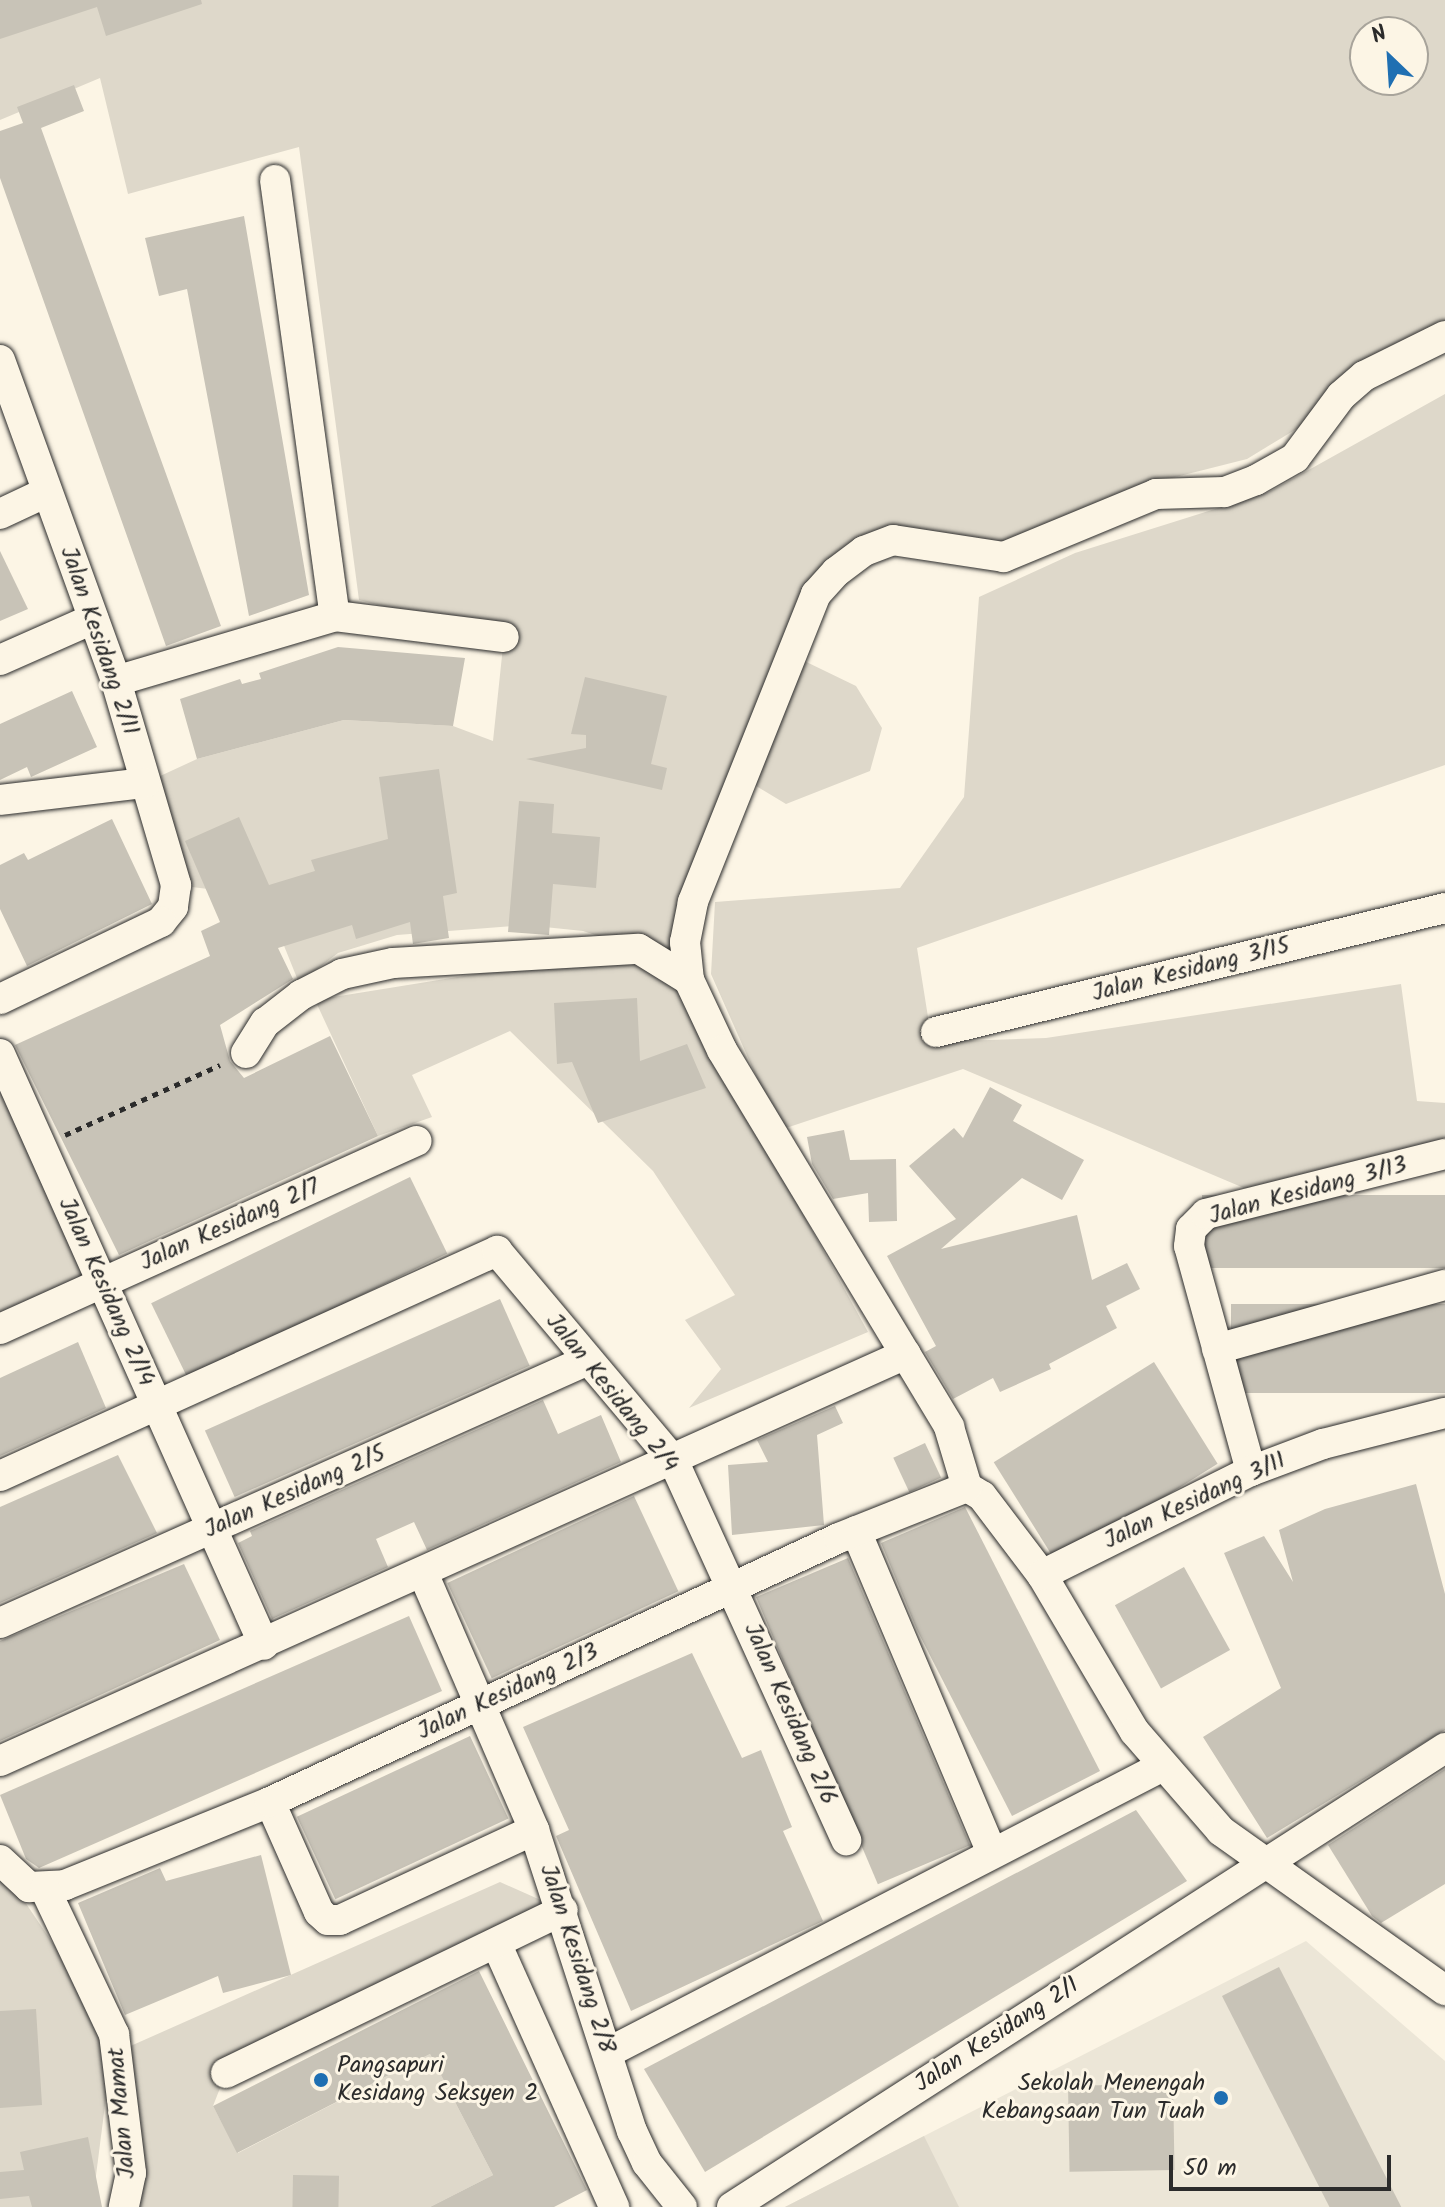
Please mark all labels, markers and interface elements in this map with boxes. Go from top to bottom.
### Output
north arrow [1349,16,1429,96]
text: N [1366,17,1393,54]
street label: Jalan Kesidang 2/11 [53,543,145,739]
street label: Jalan Kesidang 3/15 [1089,932,1293,1008]
street label: Jalan Kesidang 3/13 [1206,1151,1410,1231]
street label: Jalan Kesidang 2/7 [136,1172,324,1278]
street label: Jalan Kesidang 2/14 [52,1193,160,1391]
street label: Jalan Kesidang 2/4 [539,1308,685,1478]
street label: Jalan Kesidang 2/5 [200,1439,390,1545]
street label: Jalan Kesidang 3/11 [1100,1446,1290,1556]
street label: Jalan Kesidang 2/6 [737,1619,843,1809]
street label: Jalan Kesidang 2/3 [413,1638,603,1746]
street label: Jalan Kesidang 2/8 [533,1861,621,2057]
street label: Jalan Kesidang 2/1 [909,1971,1085,2099]
street label: Jalan Mamat [102,2046,142,2180]
place label: Pangsapuri Kesidang Seksyen 2 [337,2052,538,2108]
place label: Sekolah Menengah Kebangsaan Tun Tuah [982,2070,1205,2126]
marker: Pangsapuri Kesidang Seksyen 2 [312,2071,330,2089]
marker: Sekolah Menengah Kebangsaan Tun Tuah [1212,2089,1230,2107]
scale bar [1173,2139,1395,2189]
text: 50 m [1183,2149,1237,2188]

